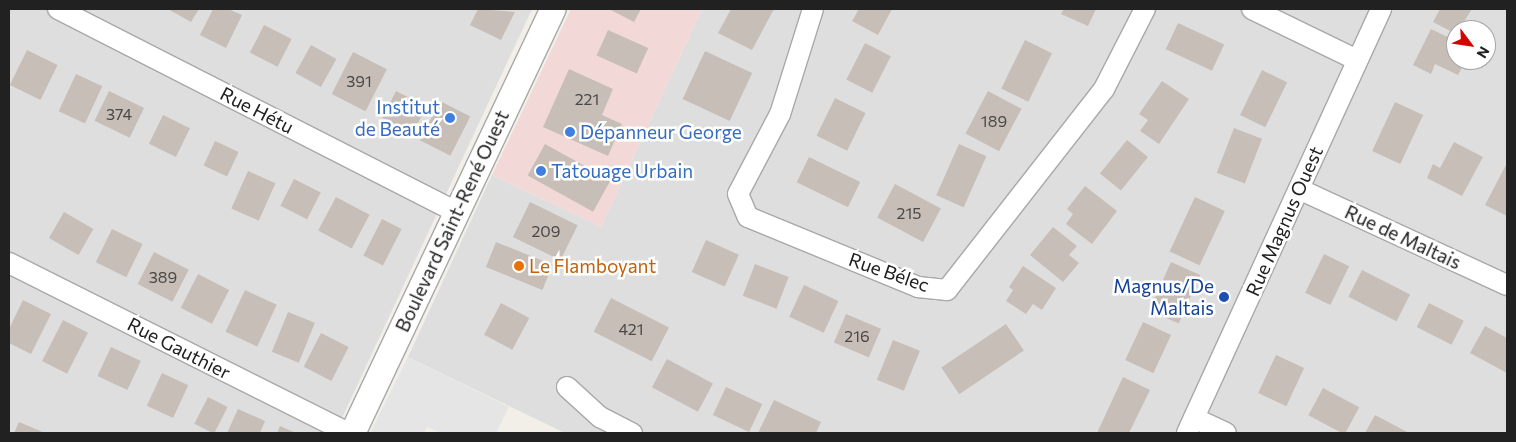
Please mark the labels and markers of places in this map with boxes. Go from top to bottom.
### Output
place label: Institut de Beauté [355,96,440,140]
marker: Institut de Beauté [444,112,456,124]
place label: Dépanneur George [580,121,742,143]
marker: Dépanneur George [564,126,576,138]
place label: Tatouage Urbain [551,160,693,182]
marker: Tatouage Urbain [535,165,547,177]
place label: Le Flamboyant [529,255,656,277]
marker: Le Flamboyant [513,260,525,272]
place label: Magnus/De Maltais [1113,275,1214,319]
marker: Magnus/De Maltais [1218,291,1230,303]

